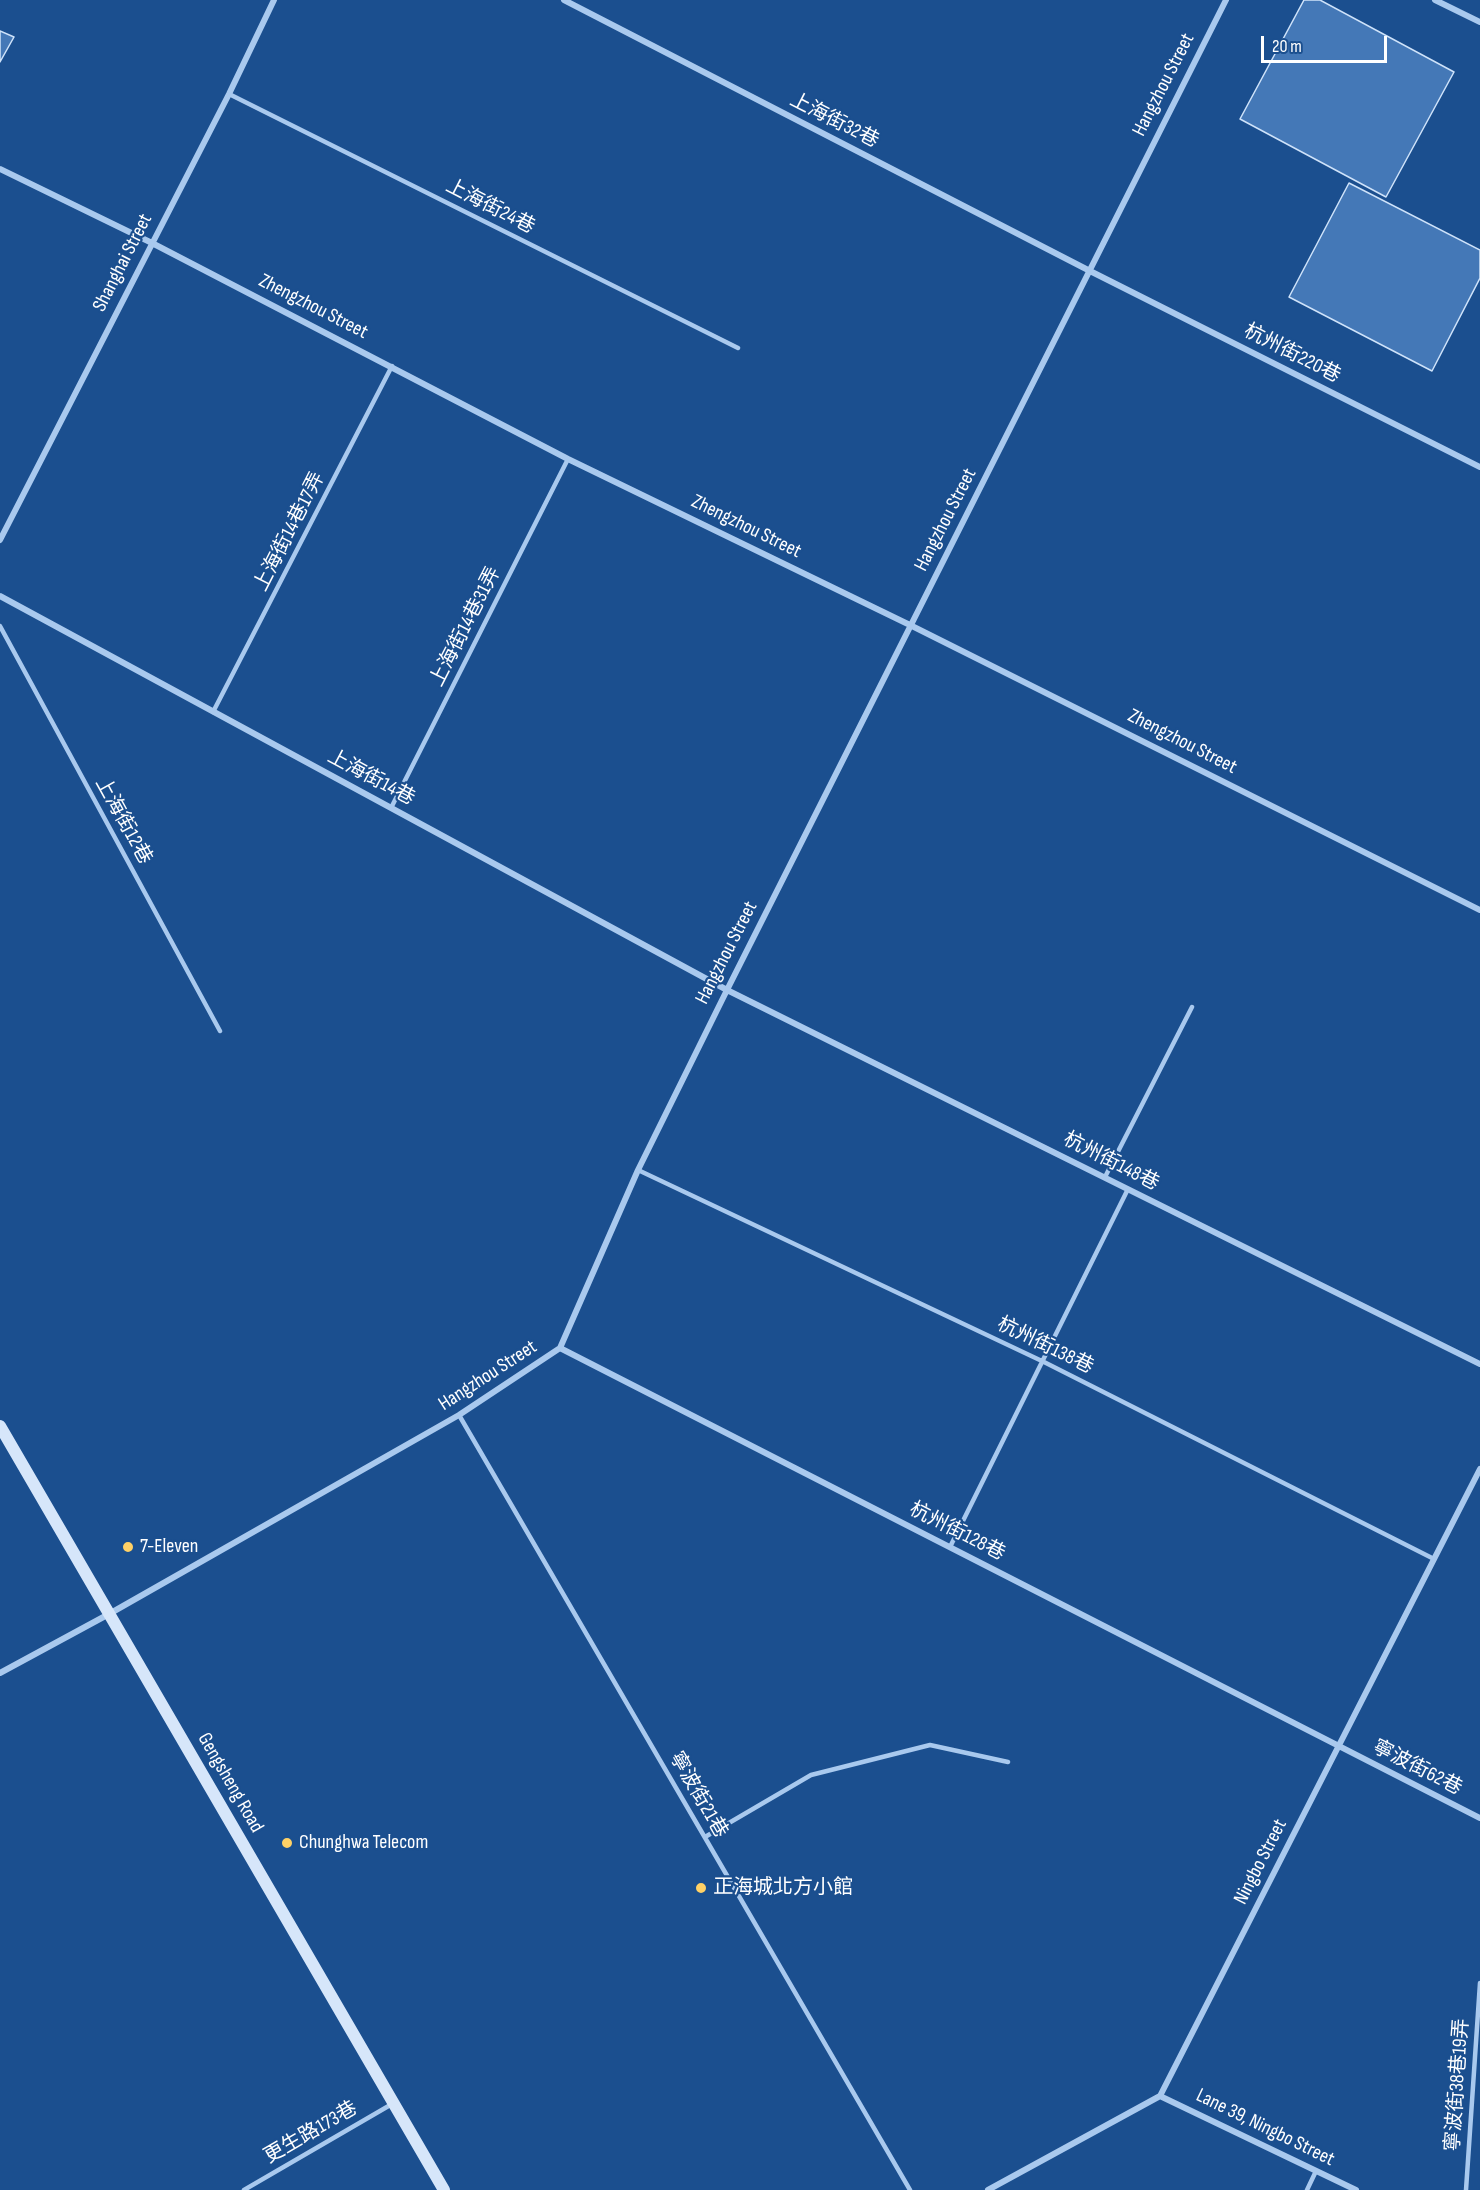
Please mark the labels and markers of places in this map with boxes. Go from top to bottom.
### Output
place label: 7-Eleven [140,1535,198,1559]
marker: 7-Eleven [121,1540,135,1554]
place label: Chunghwa Telecom [299,1831,428,1855]
marker: Chunghwa Telecom [280,1836,294,1850]
place label: 正海城北方小館 [713,1876,853,1900]
marker: 正海城北方小館 [694,1881,708,1895]

